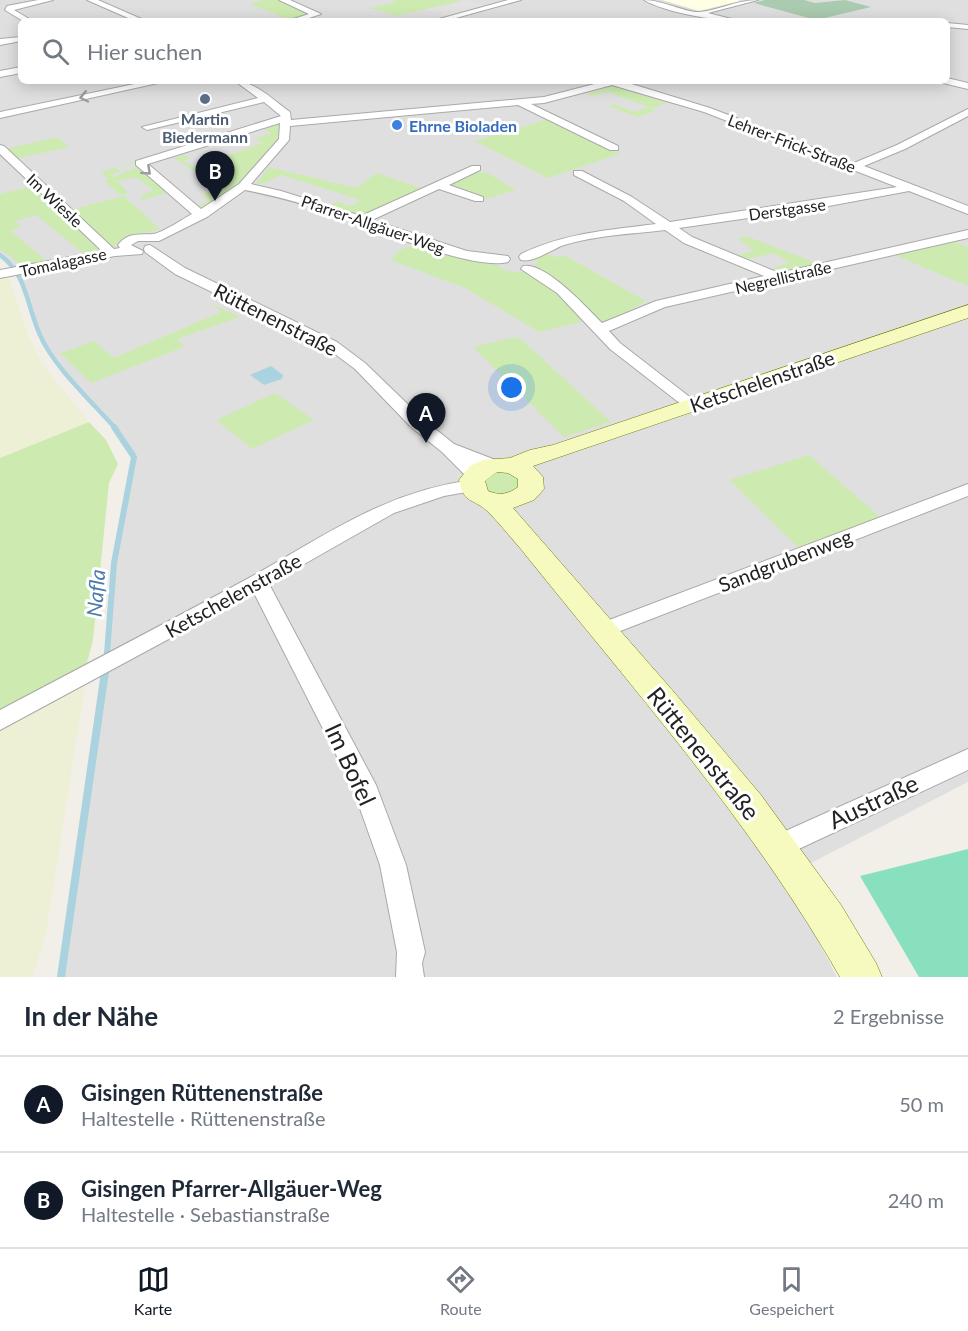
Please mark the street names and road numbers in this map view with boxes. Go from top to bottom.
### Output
street label: Lehrer-Frick-Straße [725,110,859,176]
street label: Im Wiesle [23,169,87,231]
street label: Pfarrer-Allgäuer-Weg [299,191,447,257]
street label: Derstgasse [747,194,827,224]
street label: Tomalagasse [18,244,108,280]
street label: Negrellistraße [733,257,833,297]
street label: Rüttenenstraße [210,278,342,360]
street label: Ketschelenstraße [686,345,838,417]
street label: Sandgrubenweg [715,523,855,597]
street label: Ketschelenstraße [161,548,305,642]
street label: Rüttenenstraße [642,681,766,825]
street label: Im Bofel [319,718,383,810]
street label: Austraße [824,768,922,834]

